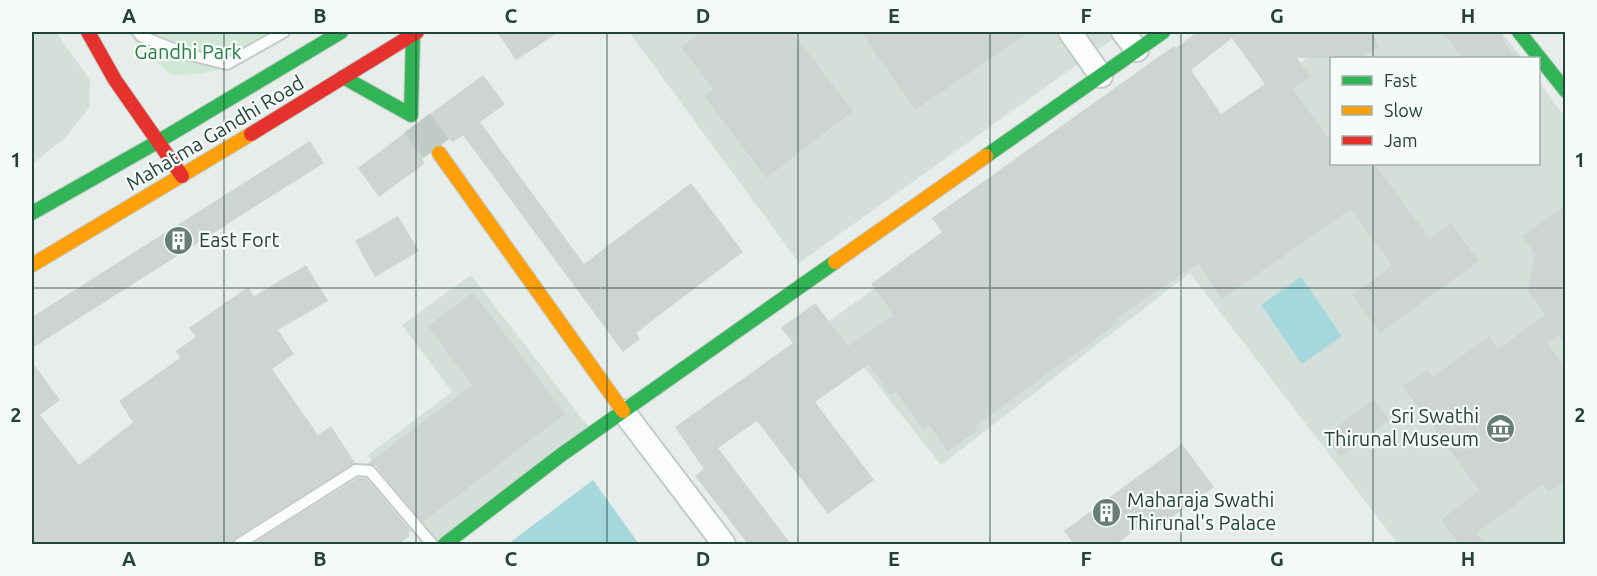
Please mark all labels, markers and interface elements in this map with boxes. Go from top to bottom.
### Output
text: A [122,4,136,27]
text: B [313,4,327,27]
text: C [505,4,518,27]
text: D [696,4,710,27]
text: E [888,4,900,27]
text: F [1080,4,1092,27]
text: G [1270,4,1284,27]
text: H [1461,4,1475,27]
park label: Gandhi Park [134,40,242,63]
legend [1330,57,1540,165]
street label: Mahatma Gandhi Road [122,70,308,195]
text: Fast [1384,70,1417,90]
text: Slow [1384,100,1423,120]
text: Jam [1384,130,1418,150]
text: 1 [10,148,22,171]
text: 1 [1574,148,1586,171]
building icon: East Fort [162,224,194,256]
place label: East Fort [199,228,279,251]
text: 2 [10,403,22,426]
text: 2 [1574,403,1586,426]
place label: Sri Swathi Thirunal Museum [1324,404,1479,450]
museum icon: Sri Swathi Thirunal Museum [1484,412,1516,444]
place label: Maharaja Swathi Thirunal's Palace [1127,488,1276,534]
building icon: Maharaja Swathi Thirunal's Palace [1090,496,1122,528]
text: A [122,547,136,570]
text: B [313,547,327,570]
text: C [505,547,518,570]
text: D [696,547,710,570]
text: E [888,547,900,570]
text: F [1080,547,1092,570]
text: G [1270,547,1284,570]
text: H [1461,547,1475,570]

